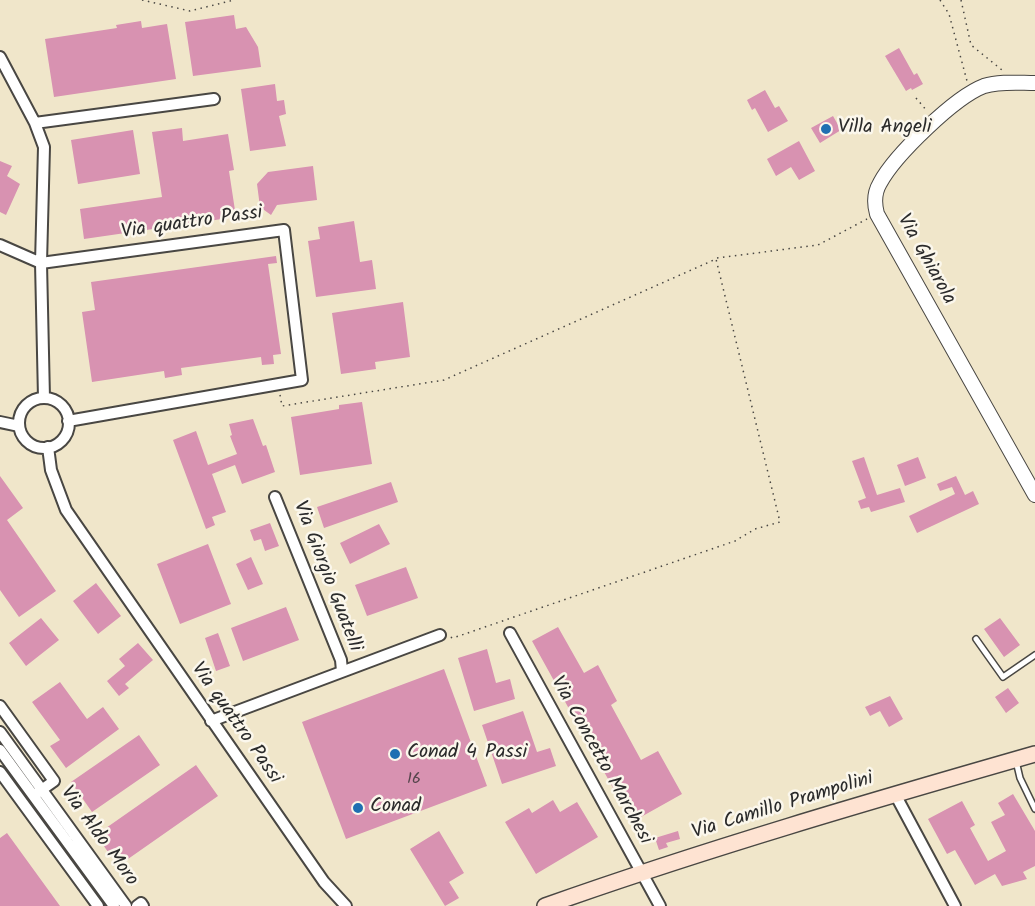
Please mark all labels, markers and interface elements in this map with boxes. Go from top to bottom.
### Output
place label: Villa Angeli [838,117,932,141]
marker: Villa Angeli [819,122,833,136]
street label: Via quattro Passi [120,202,264,246]
street label: Via Ghiarola [890,211,960,309]
street label: Via Giorgio Guatelli [286,498,366,656]
street label: Via quattro Passi [184,659,286,789]
street label: Via Concetto Marchesi [544,673,656,849]
place label: Conad 4 Passi [407,742,527,766]
marker: Conad 4 Passi [388,747,402,761]
street label: Via Camillo Prampolini [690,768,876,846]
house number: 16 [407,770,421,790]
street label: Via Aldo Moro [54,782,142,892]
place label: Conad [370,796,421,820]
marker: Conad [351,801,365,815]

